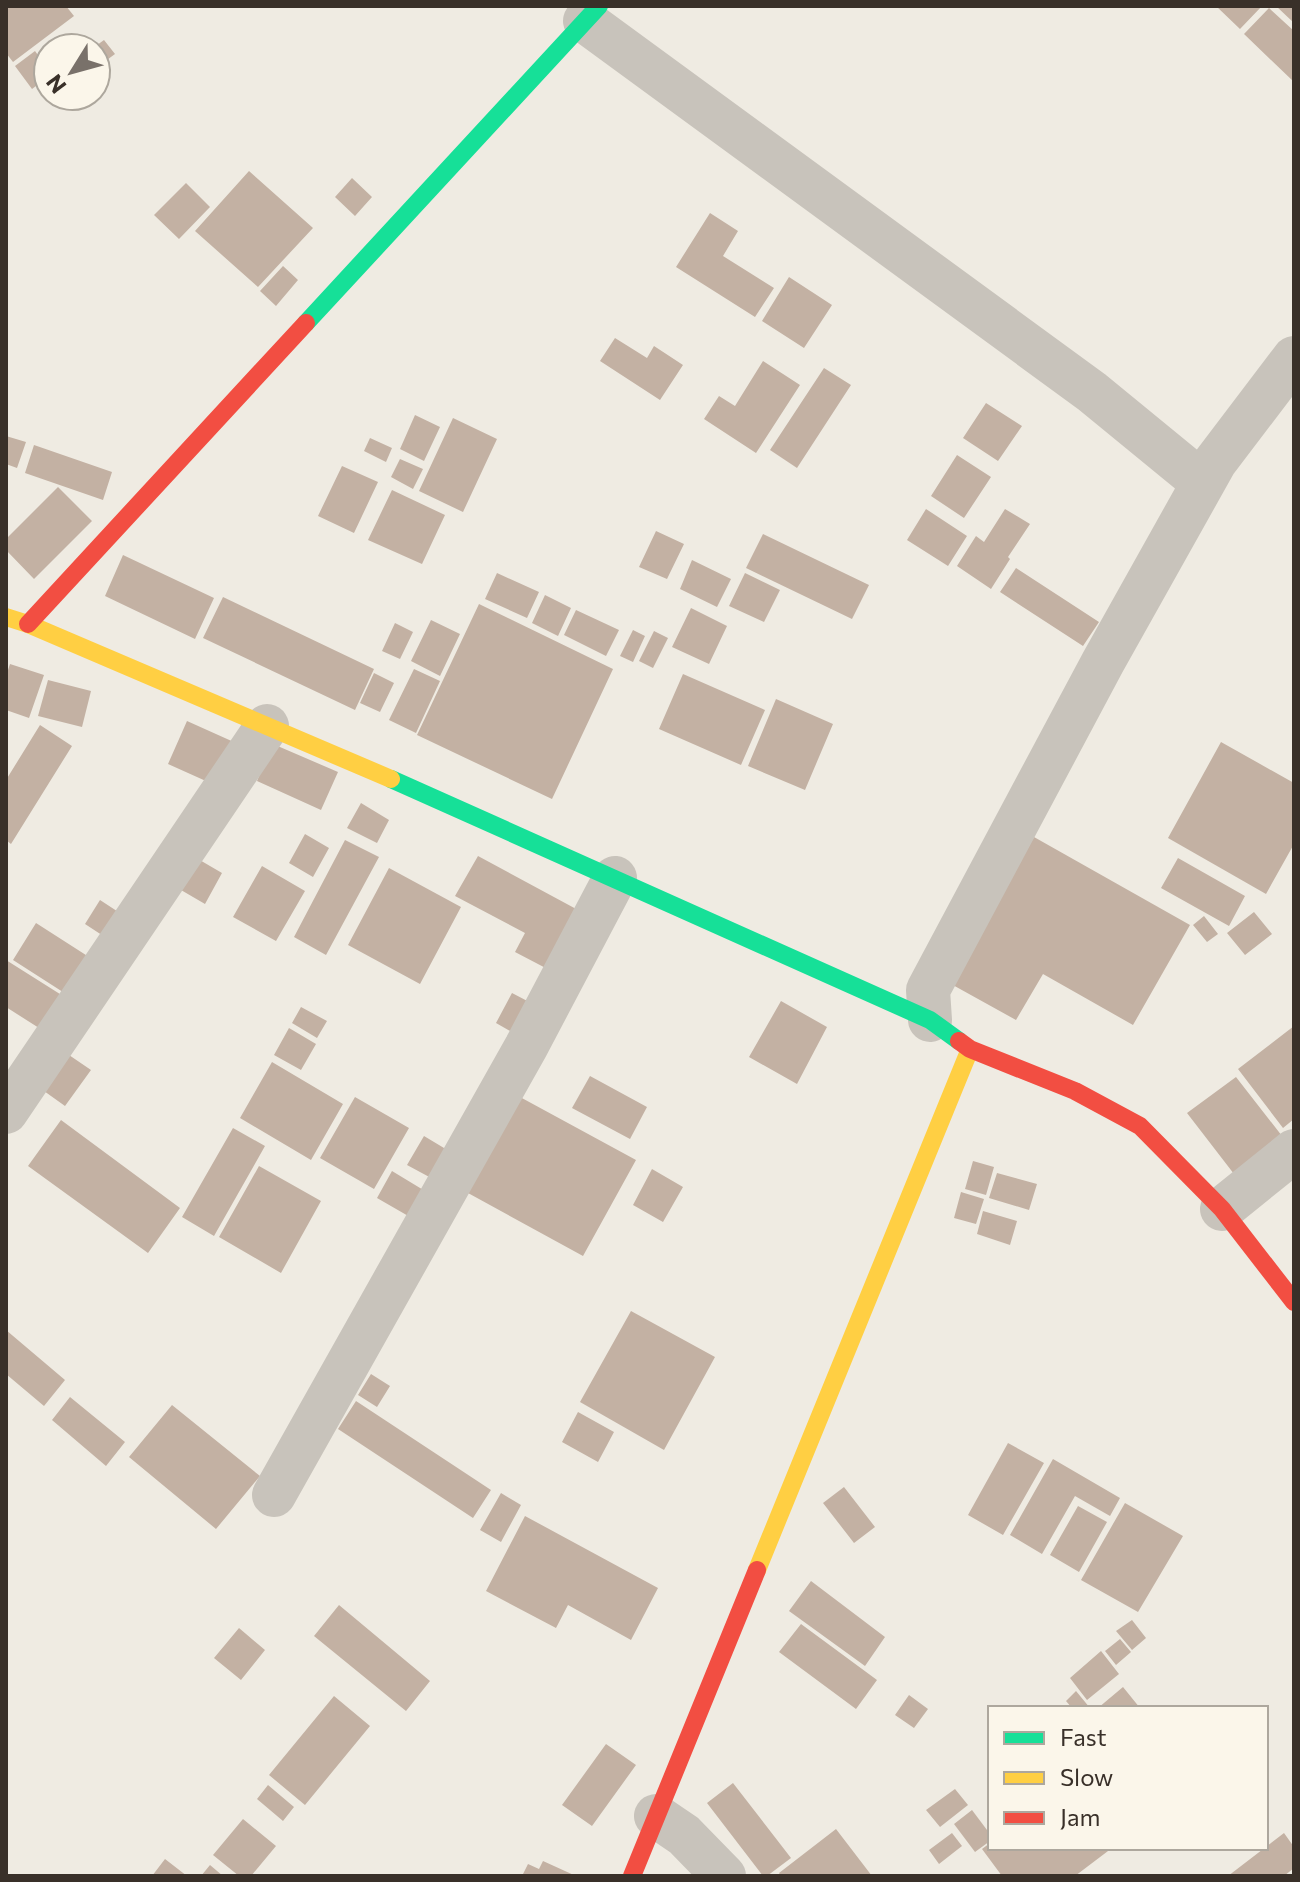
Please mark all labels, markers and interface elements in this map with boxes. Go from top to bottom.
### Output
north arrow [32,32,112,112]
text: N [40,70,71,99]
legend [988,1706,1268,1850]
text: Fast [1060,1722,1107,1751]
text: Slow [1060,1762,1113,1791]
text: Jam [1060,1802,1100,1831]

